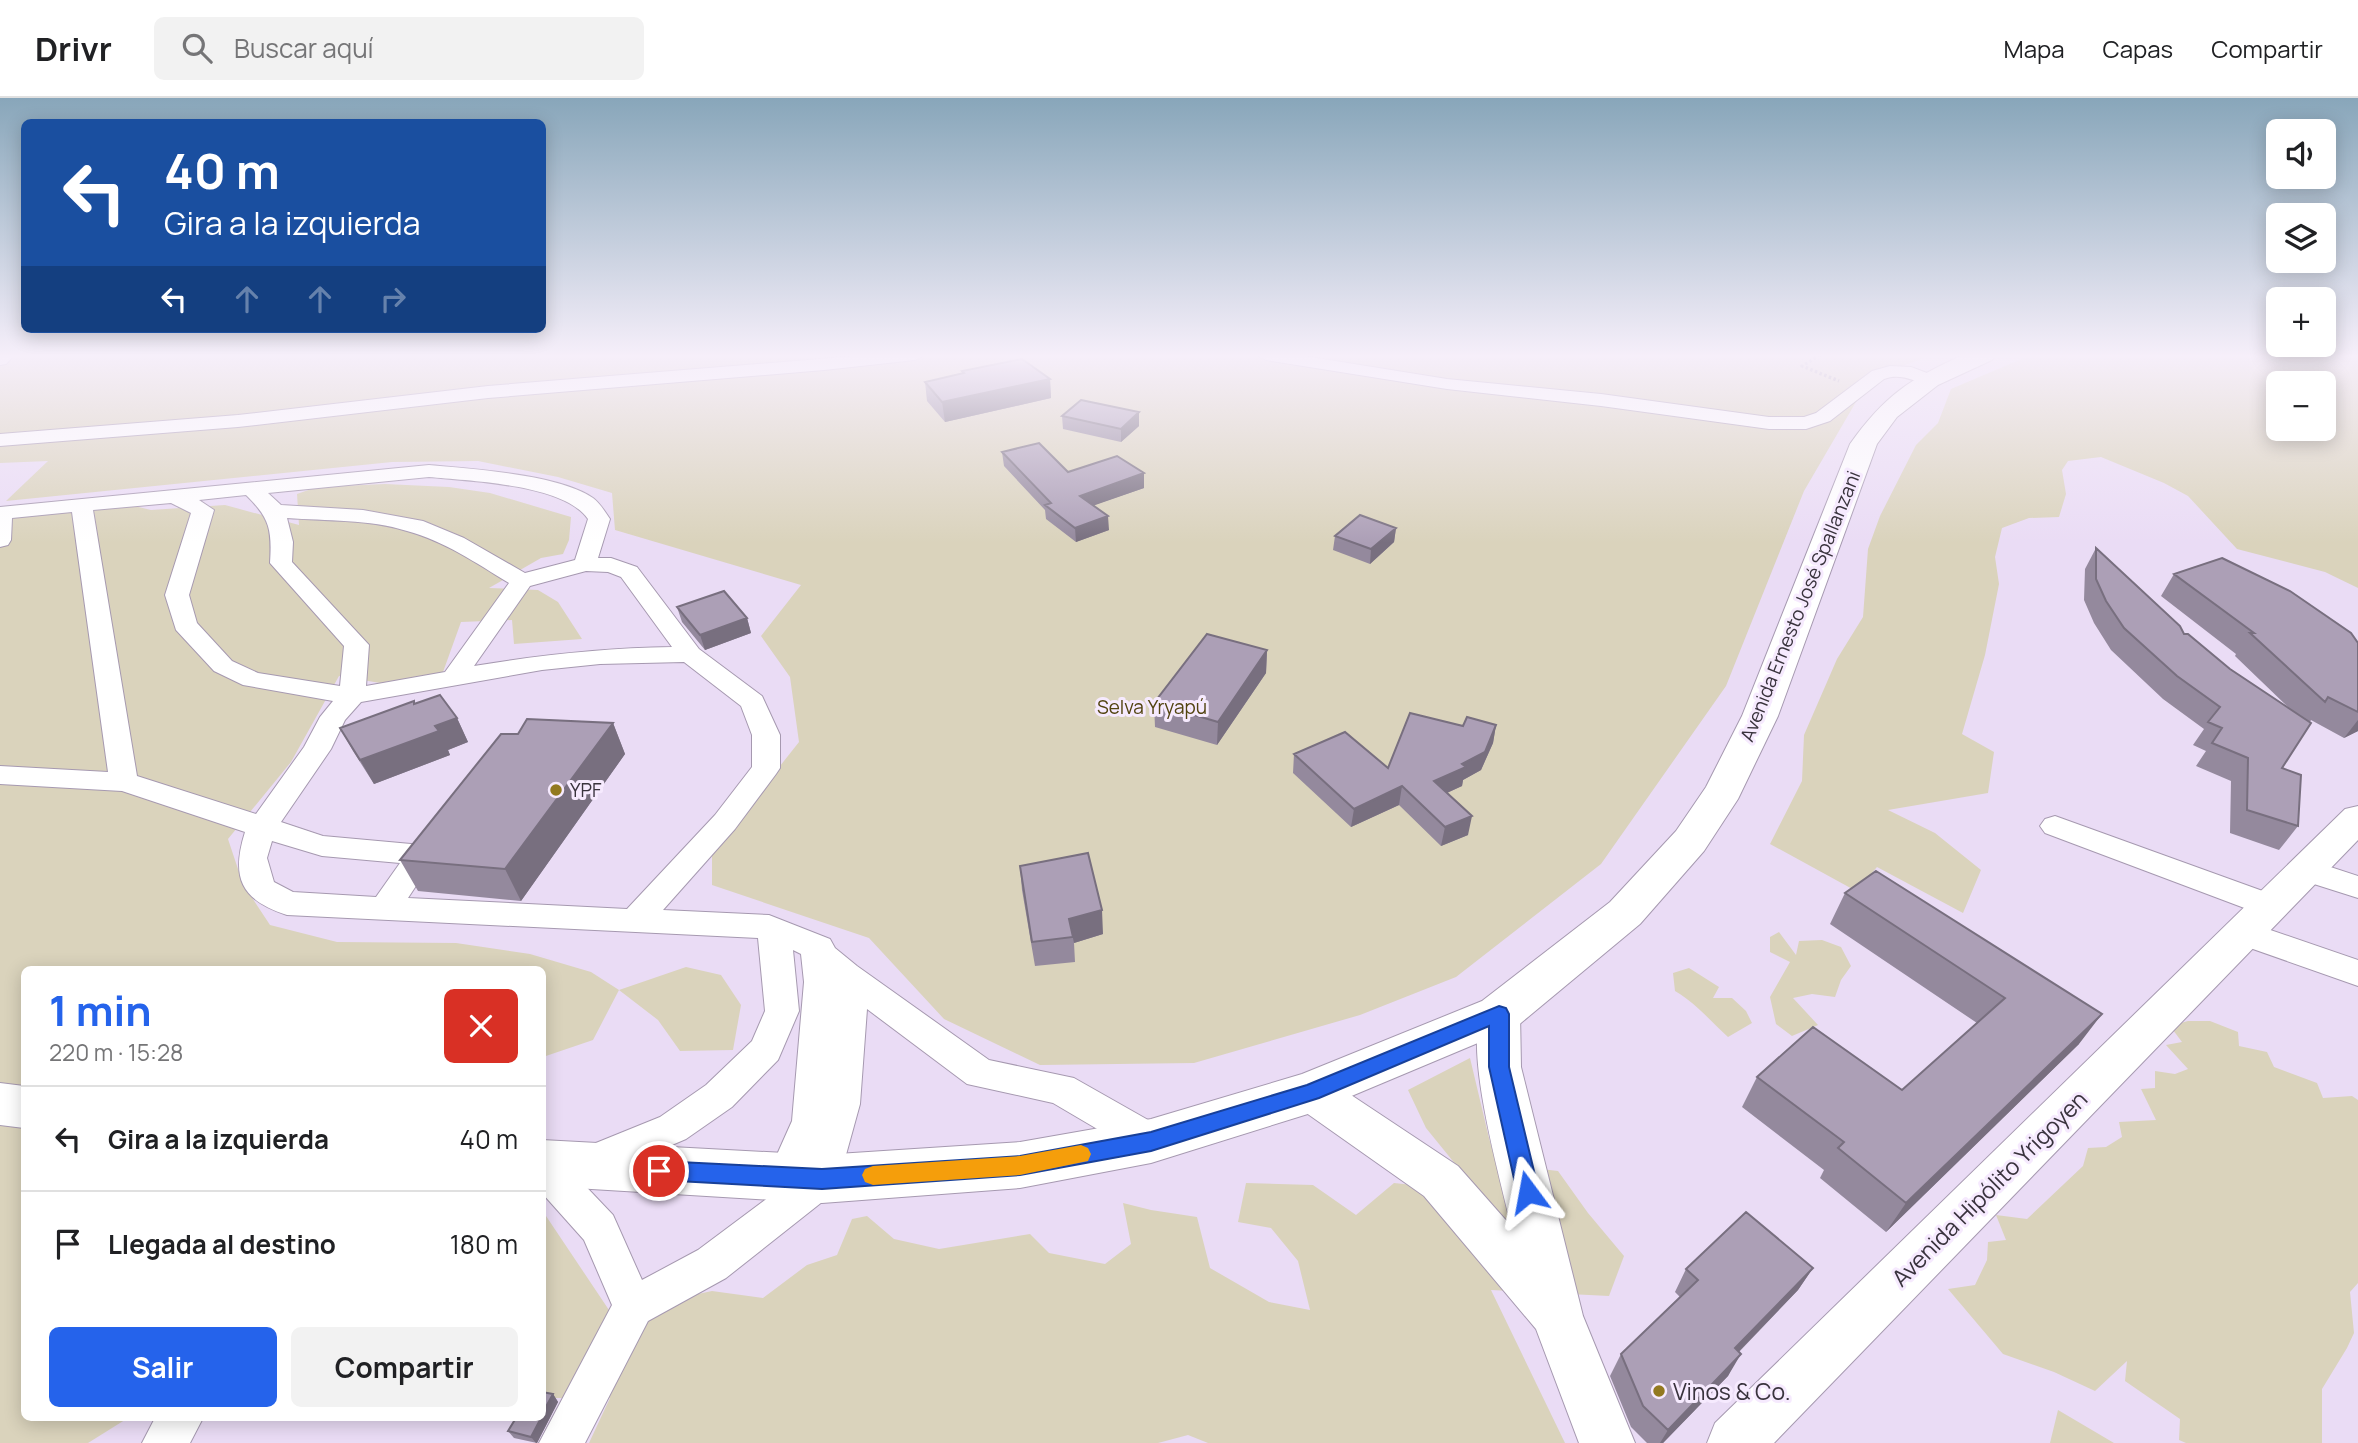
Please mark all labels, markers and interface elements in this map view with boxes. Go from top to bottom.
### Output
search box [154,17,644,80]
text: Drivr [35,26,112,71]
icon: search [178,29,216,67]
text: Buscar aquí [234,30,374,66]
text: Mapa [2004,32,2065,65]
text: Capas [2103,32,2173,65]
text: Compartir [2211,32,2323,65]
map controls [2266,119,2336,441]
button: sound [2266,119,2336,189]
text: 40 m [164,137,280,204]
icon: left [49,147,140,238]
text: Gira a la izquierda [164,201,420,245]
button: layers [2266,203,2336,273]
icon: left [155,280,193,318]
icon: ahead [228,280,266,318]
icon: ahead [301,280,339,318]
icon: right [374,280,412,318]
button: + [2266,287,2336,357]
button: − [2266,371,2336,441]
street label: Avenida Ernesto José Spallanzani [1734,467,1866,745]
park label: Selva Yryapú [1097,694,1207,720]
place label: YPF [570,777,602,803]
marker: YPF [548,782,564,798]
text: 1 min [49,981,152,1039]
button: close [444,989,518,1063]
text: 220 m · 15:28 [49,1036,183,1068]
street label: Avenida Hipólito Yrigoyen [1884,1083,2094,1293]
icon: left [49,1120,87,1158]
text: Gira a la izquierda [108,1121,329,1157]
text: 40 m [460,1121,518,1157]
pin [629,1141,689,1201]
icon: arrive [640,1152,678,1190]
position arrow [1491,1155,1565,1229]
icon: arrive [49,1225,87,1263]
text: Llegada al destino [108,1226,336,1262]
text: 180 m [450,1226,518,1262]
button: Salir [49,1327,277,1407]
button: Compartir [291,1327,518,1407]
place label: Vinos & Co. [1673,1375,1791,1407]
marker: Vinos & Co. [1651,1383,1667,1399]

